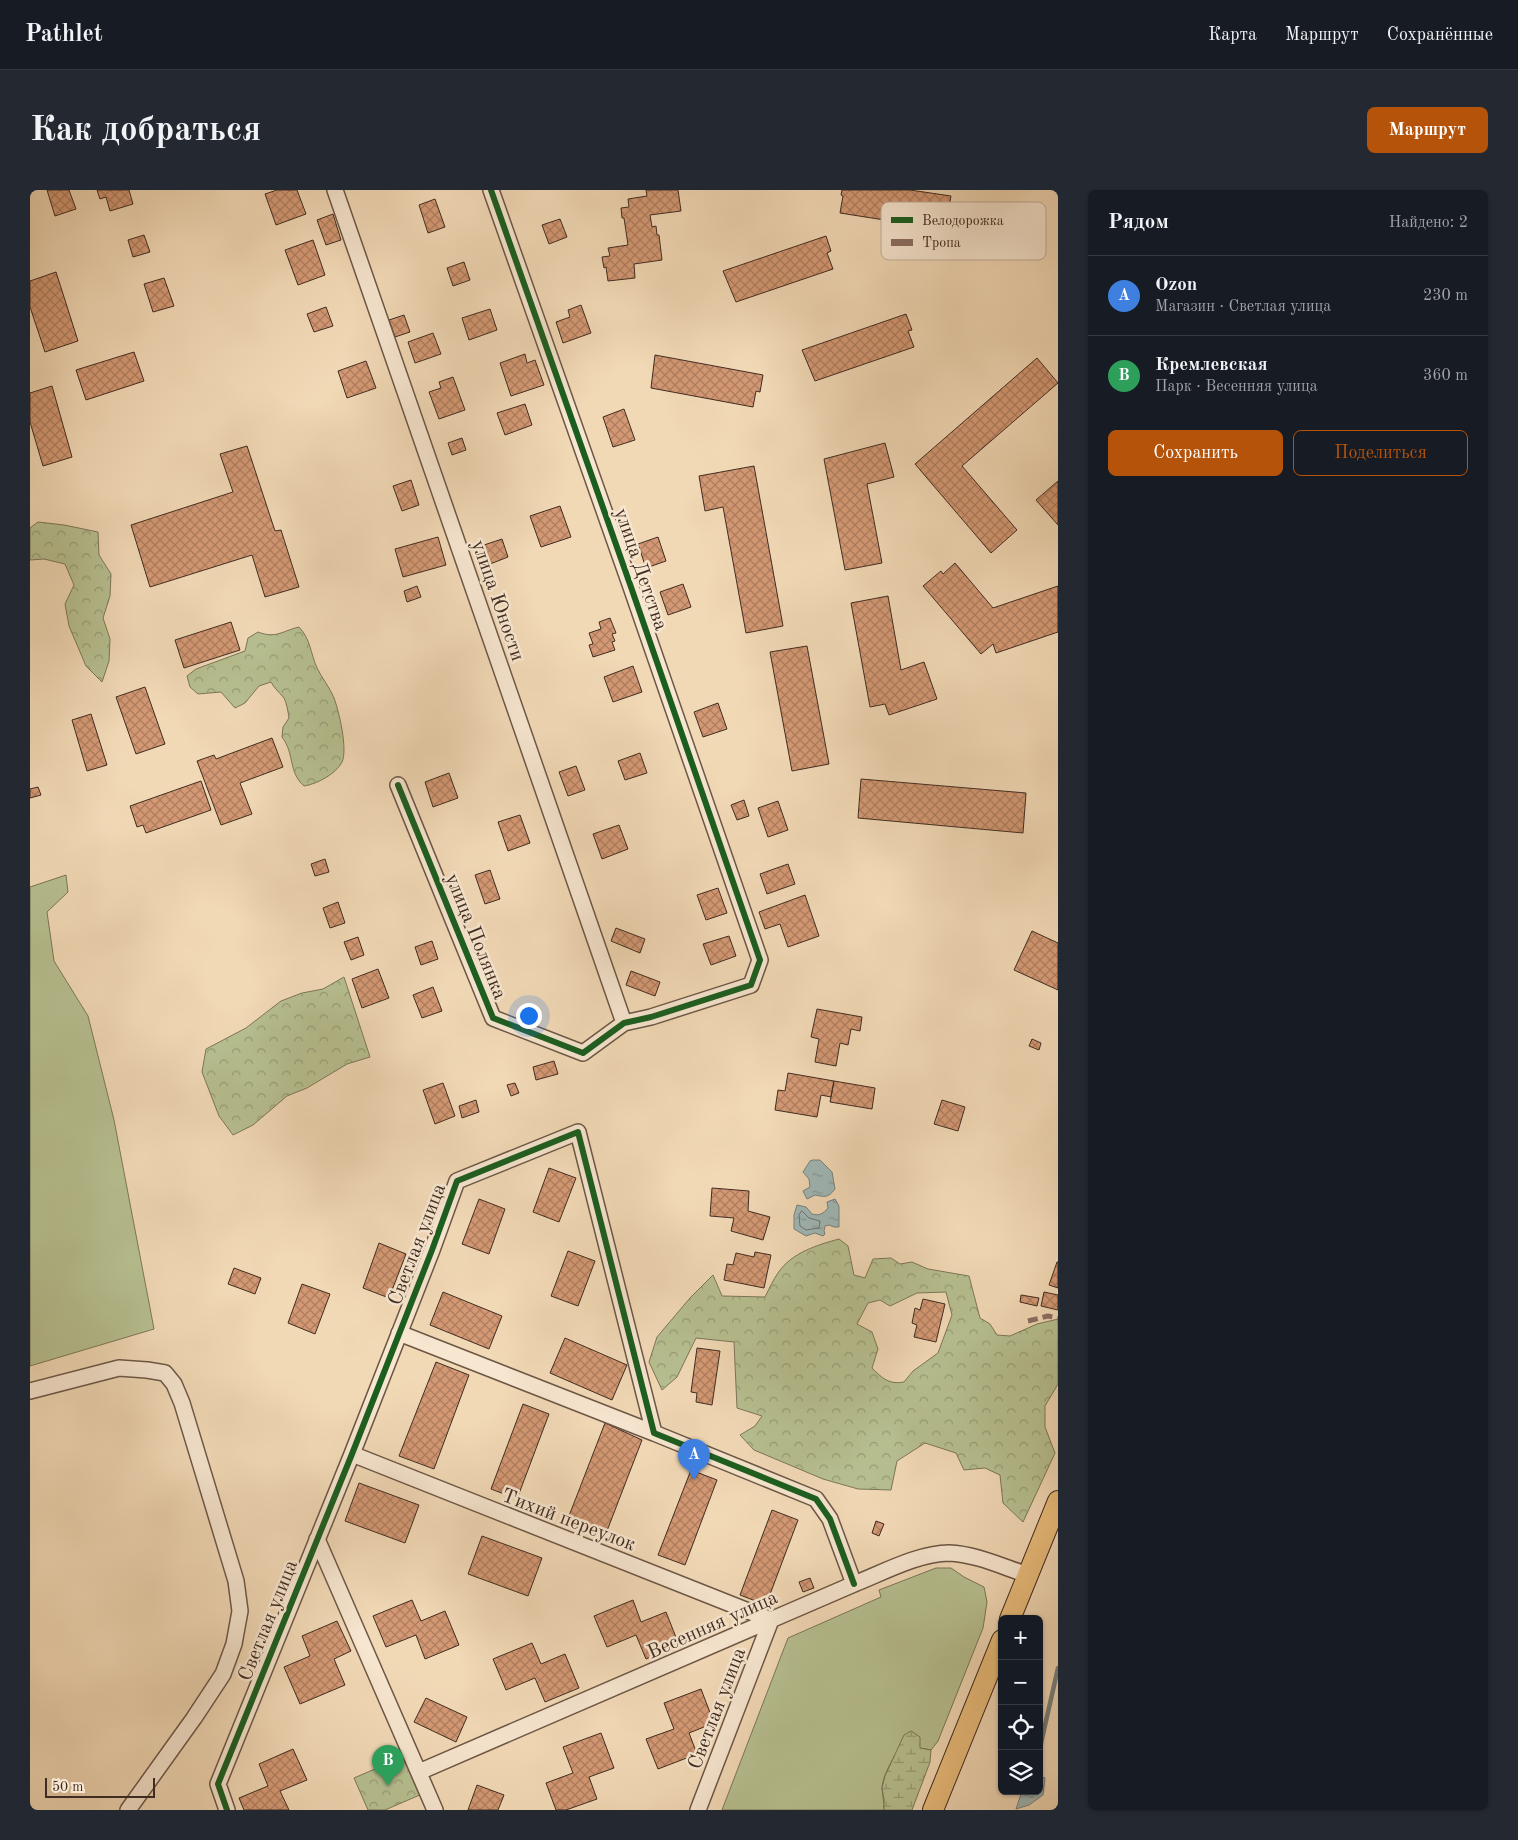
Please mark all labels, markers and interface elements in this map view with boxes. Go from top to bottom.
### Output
text: Pathlet [25,23,103,47]
text: Карта [1208,26,1257,44]
text: Маршрут [1285,26,1359,44]
text: Сохранённые [1387,26,1493,44]
button: Маршрут [1367,107,1488,153]
text: Как добраться [30,113,261,148]
legend [881,202,1046,260]
text: Рядом [1108,212,1169,233]
text: Велодорожка [922,214,1004,228]
text: Найдено: 2 [1389,215,1468,231]
text: Тропа [922,236,961,250]
text: Ozon [1155,276,1197,295]
text: A [1118,288,1130,304]
text: 230 m [1423,288,1468,304]
text: Магазин · Светлая улица [1155,299,1331,315]
text: Кремлевская [1155,356,1268,375]
text: B [1118,368,1130,384]
text: 360 m [1423,368,1468,384]
text: Парк · Весенняя улица [1155,379,1318,395]
button: Сохранить [1108,430,1283,476]
button: Поделиться [1293,430,1468,476]
street label: улица Детства [610,506,670,633]
street label: улица Юности [467,538,527,664]
street label: улица Полянка [441,871,510,1003]
your location [516,1003,542,1029]
street label: Светлая улица [386,1181,450,1308]
pin: A [678,1439,710,1480]
street label: Тихий переулок [499,1486,638,1556]
street label: Светлая улица [236,1557,302,1684]
street label: Весенняя улица [645,1588,781,1664]
map controls [998,1615,1043,1795]
button: + [998,1615,1043,1660]
street label: Светлая улица [686,1645,750,1772]
button: − [998,1660,1043,1705]
button: locate [998,1705,1043,1750]
pin: B [372,1745,404,1786]
button: layers [998,1750,1043,1795]
scale bar [45,1775,155,1798]
text: 50 m [52,1780,83,1794]

